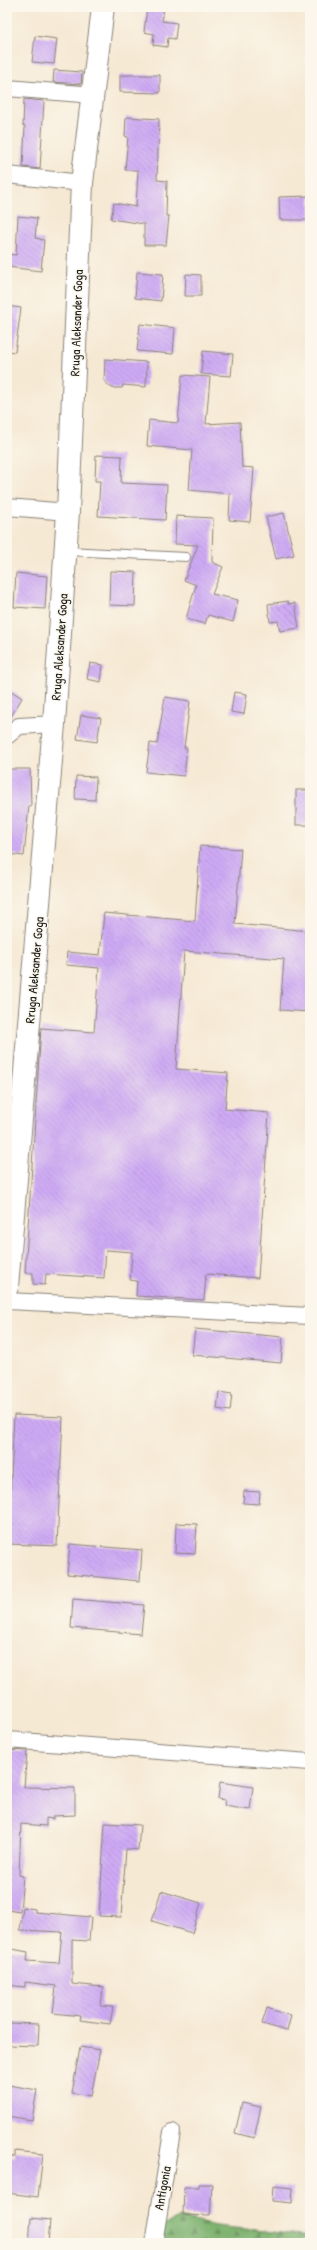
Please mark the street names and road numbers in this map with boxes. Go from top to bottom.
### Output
street label: Rruga Aleksander Goga [65,269,87,377]
street label: Rruga Aleksander Goga [46,593,72,701]
street label: Rruga Aleksander Goga [20,916,48,1024]
street label: Antigonia [149,2165,175,2211]

